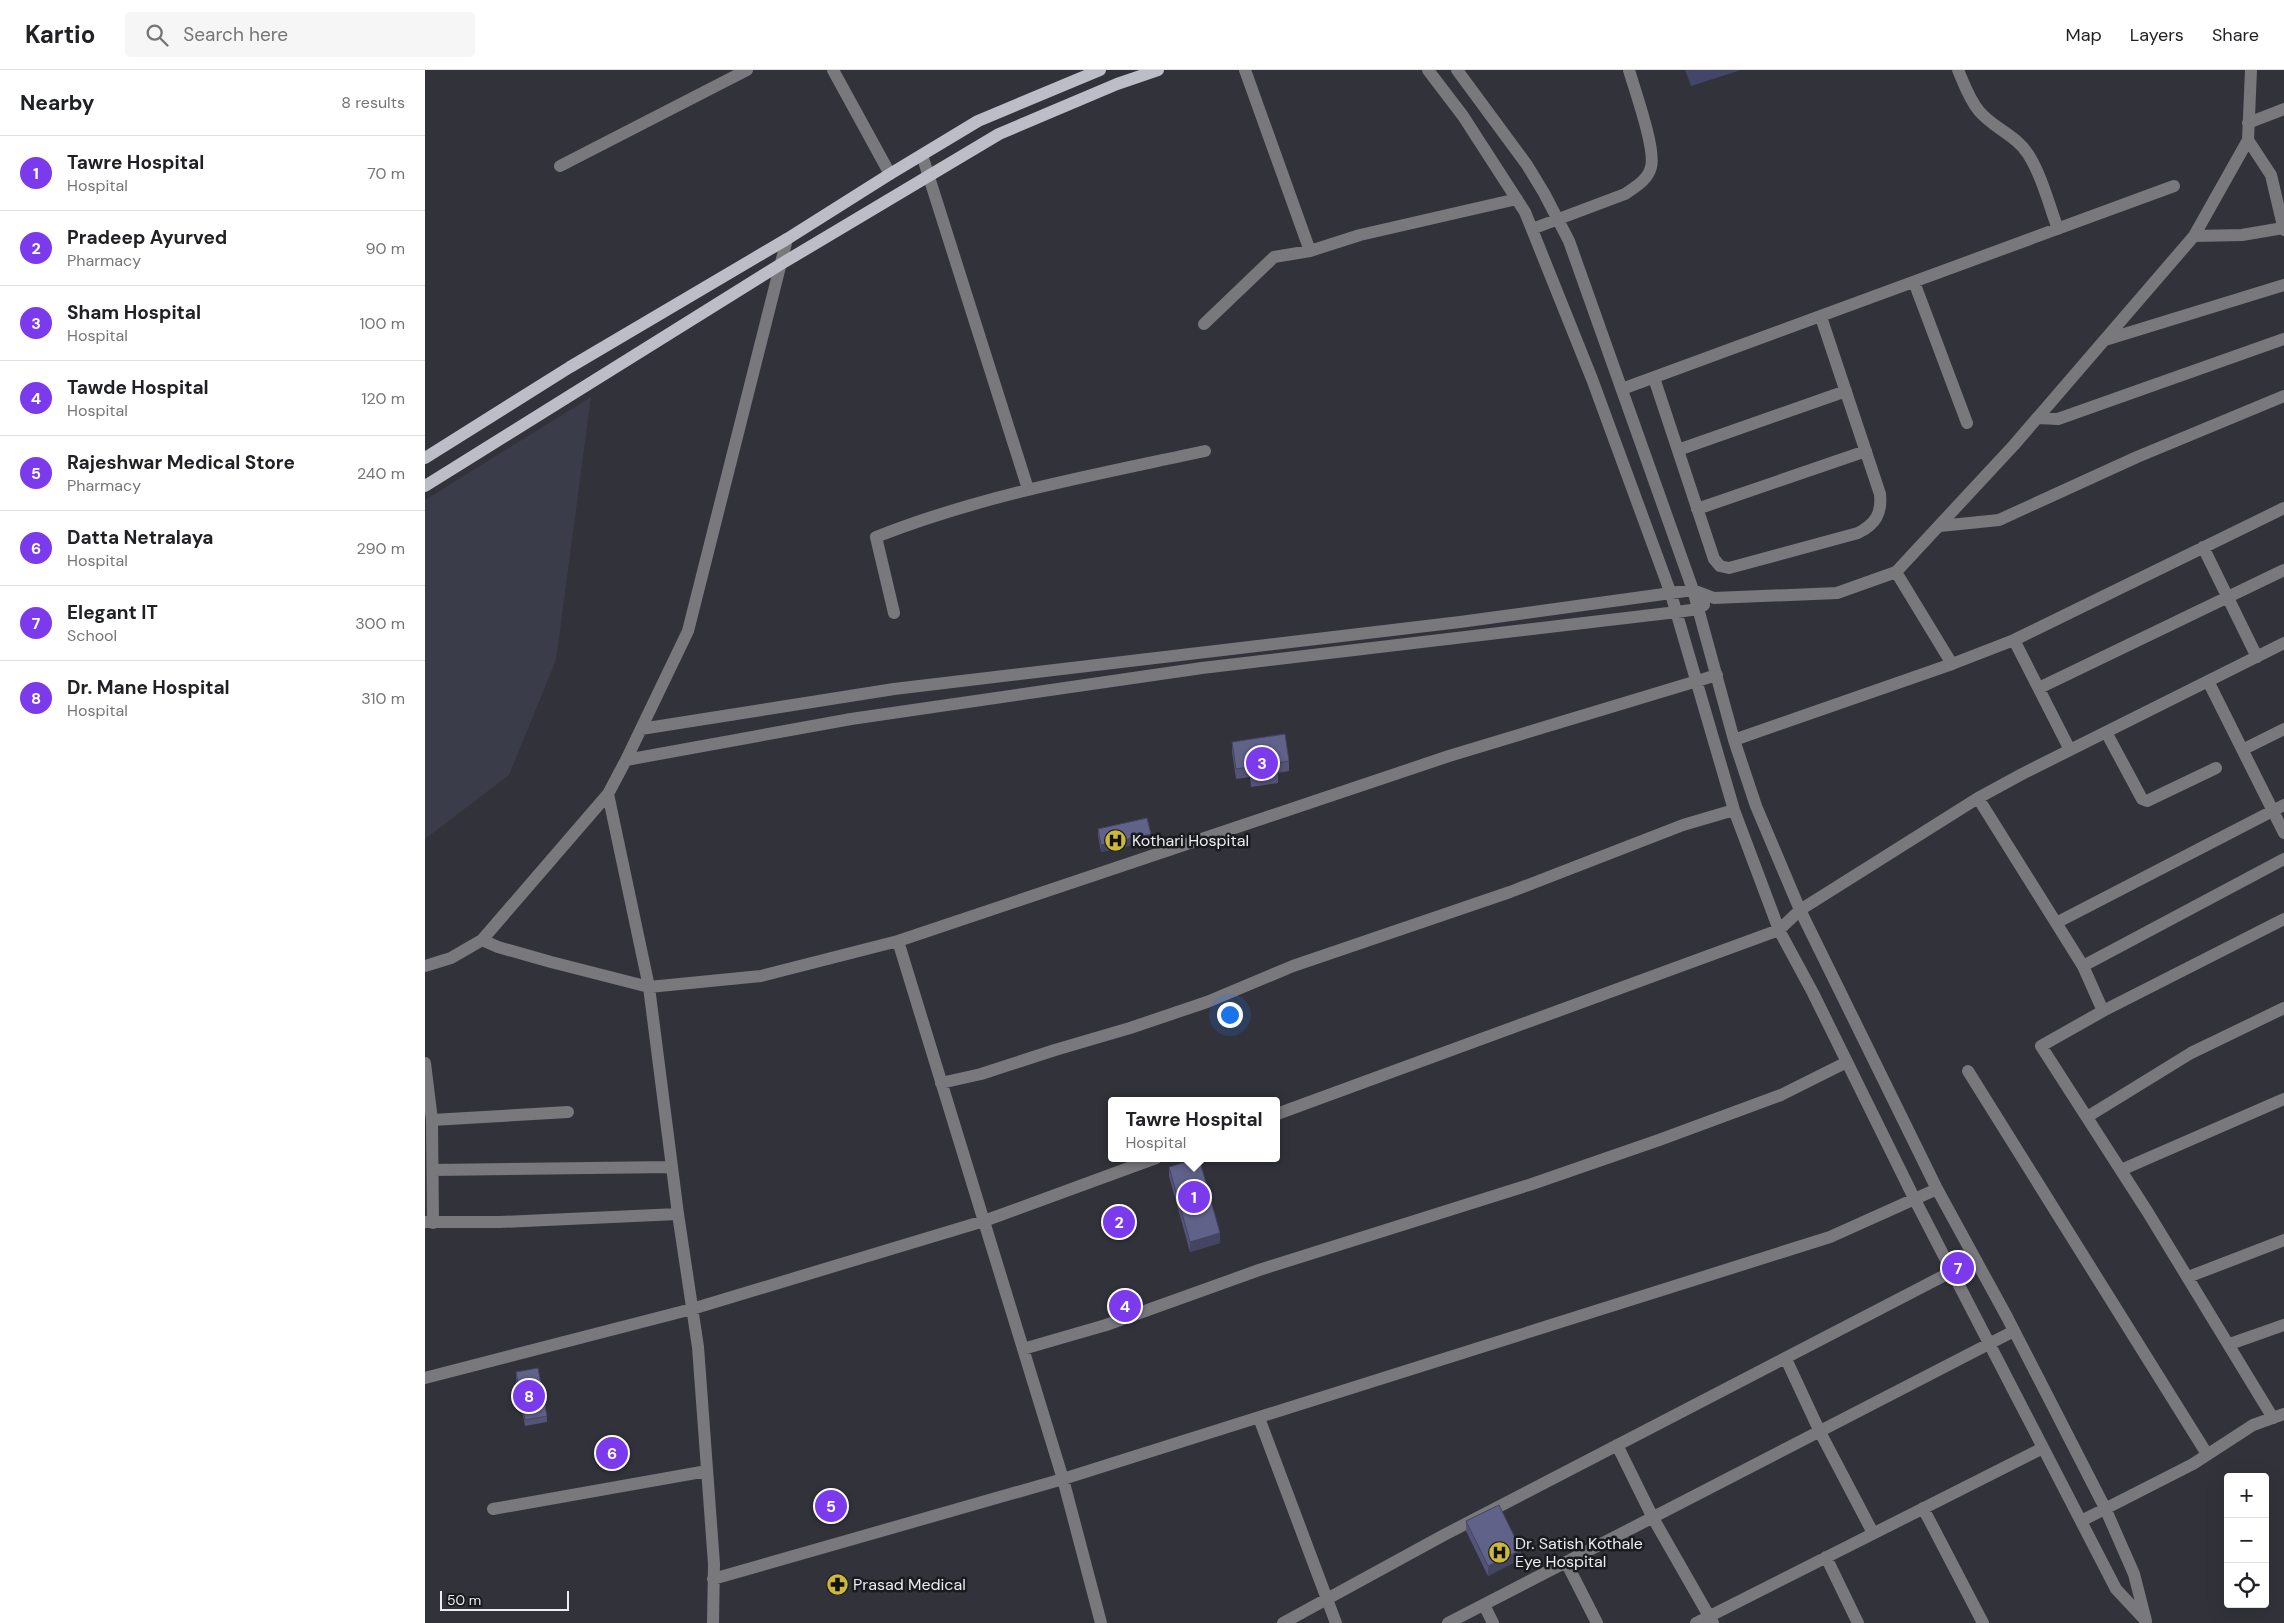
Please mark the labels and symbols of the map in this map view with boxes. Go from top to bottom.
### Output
pin: 3 [1246,744,1278,782]
hospital icon: Kothari Hospital [1104,828,1128,852]
place label: Kothari Hospital [1132,830,1249,851]
your location [1217,1002,1243,1028]
pin: 1 [1178,1178,1210,1216]
pin: 2 [1103,1203,1135,1241]
pin: 7 [1942,1249,1974,1287]
pin: 4 [1109,1287,1141,1325]
pin: 8 [513,1377,545,1415]
pin: 6 [596,1434,628,1472]
pin: 5 [815,1487,847,1525]
place label: Dr. Satish Kothale Eye Hospital [1515,1533,1643,1572]
hospital icon: Dr. Satish Kothale Eye Hospital [1487,1540,1511,1564]
pharmacy icon: Prasad Medical [825,1572,849,1596]
place label: Prasad Medical [853,1574,966,1595]
scale bar [440,1588,569,1611]

